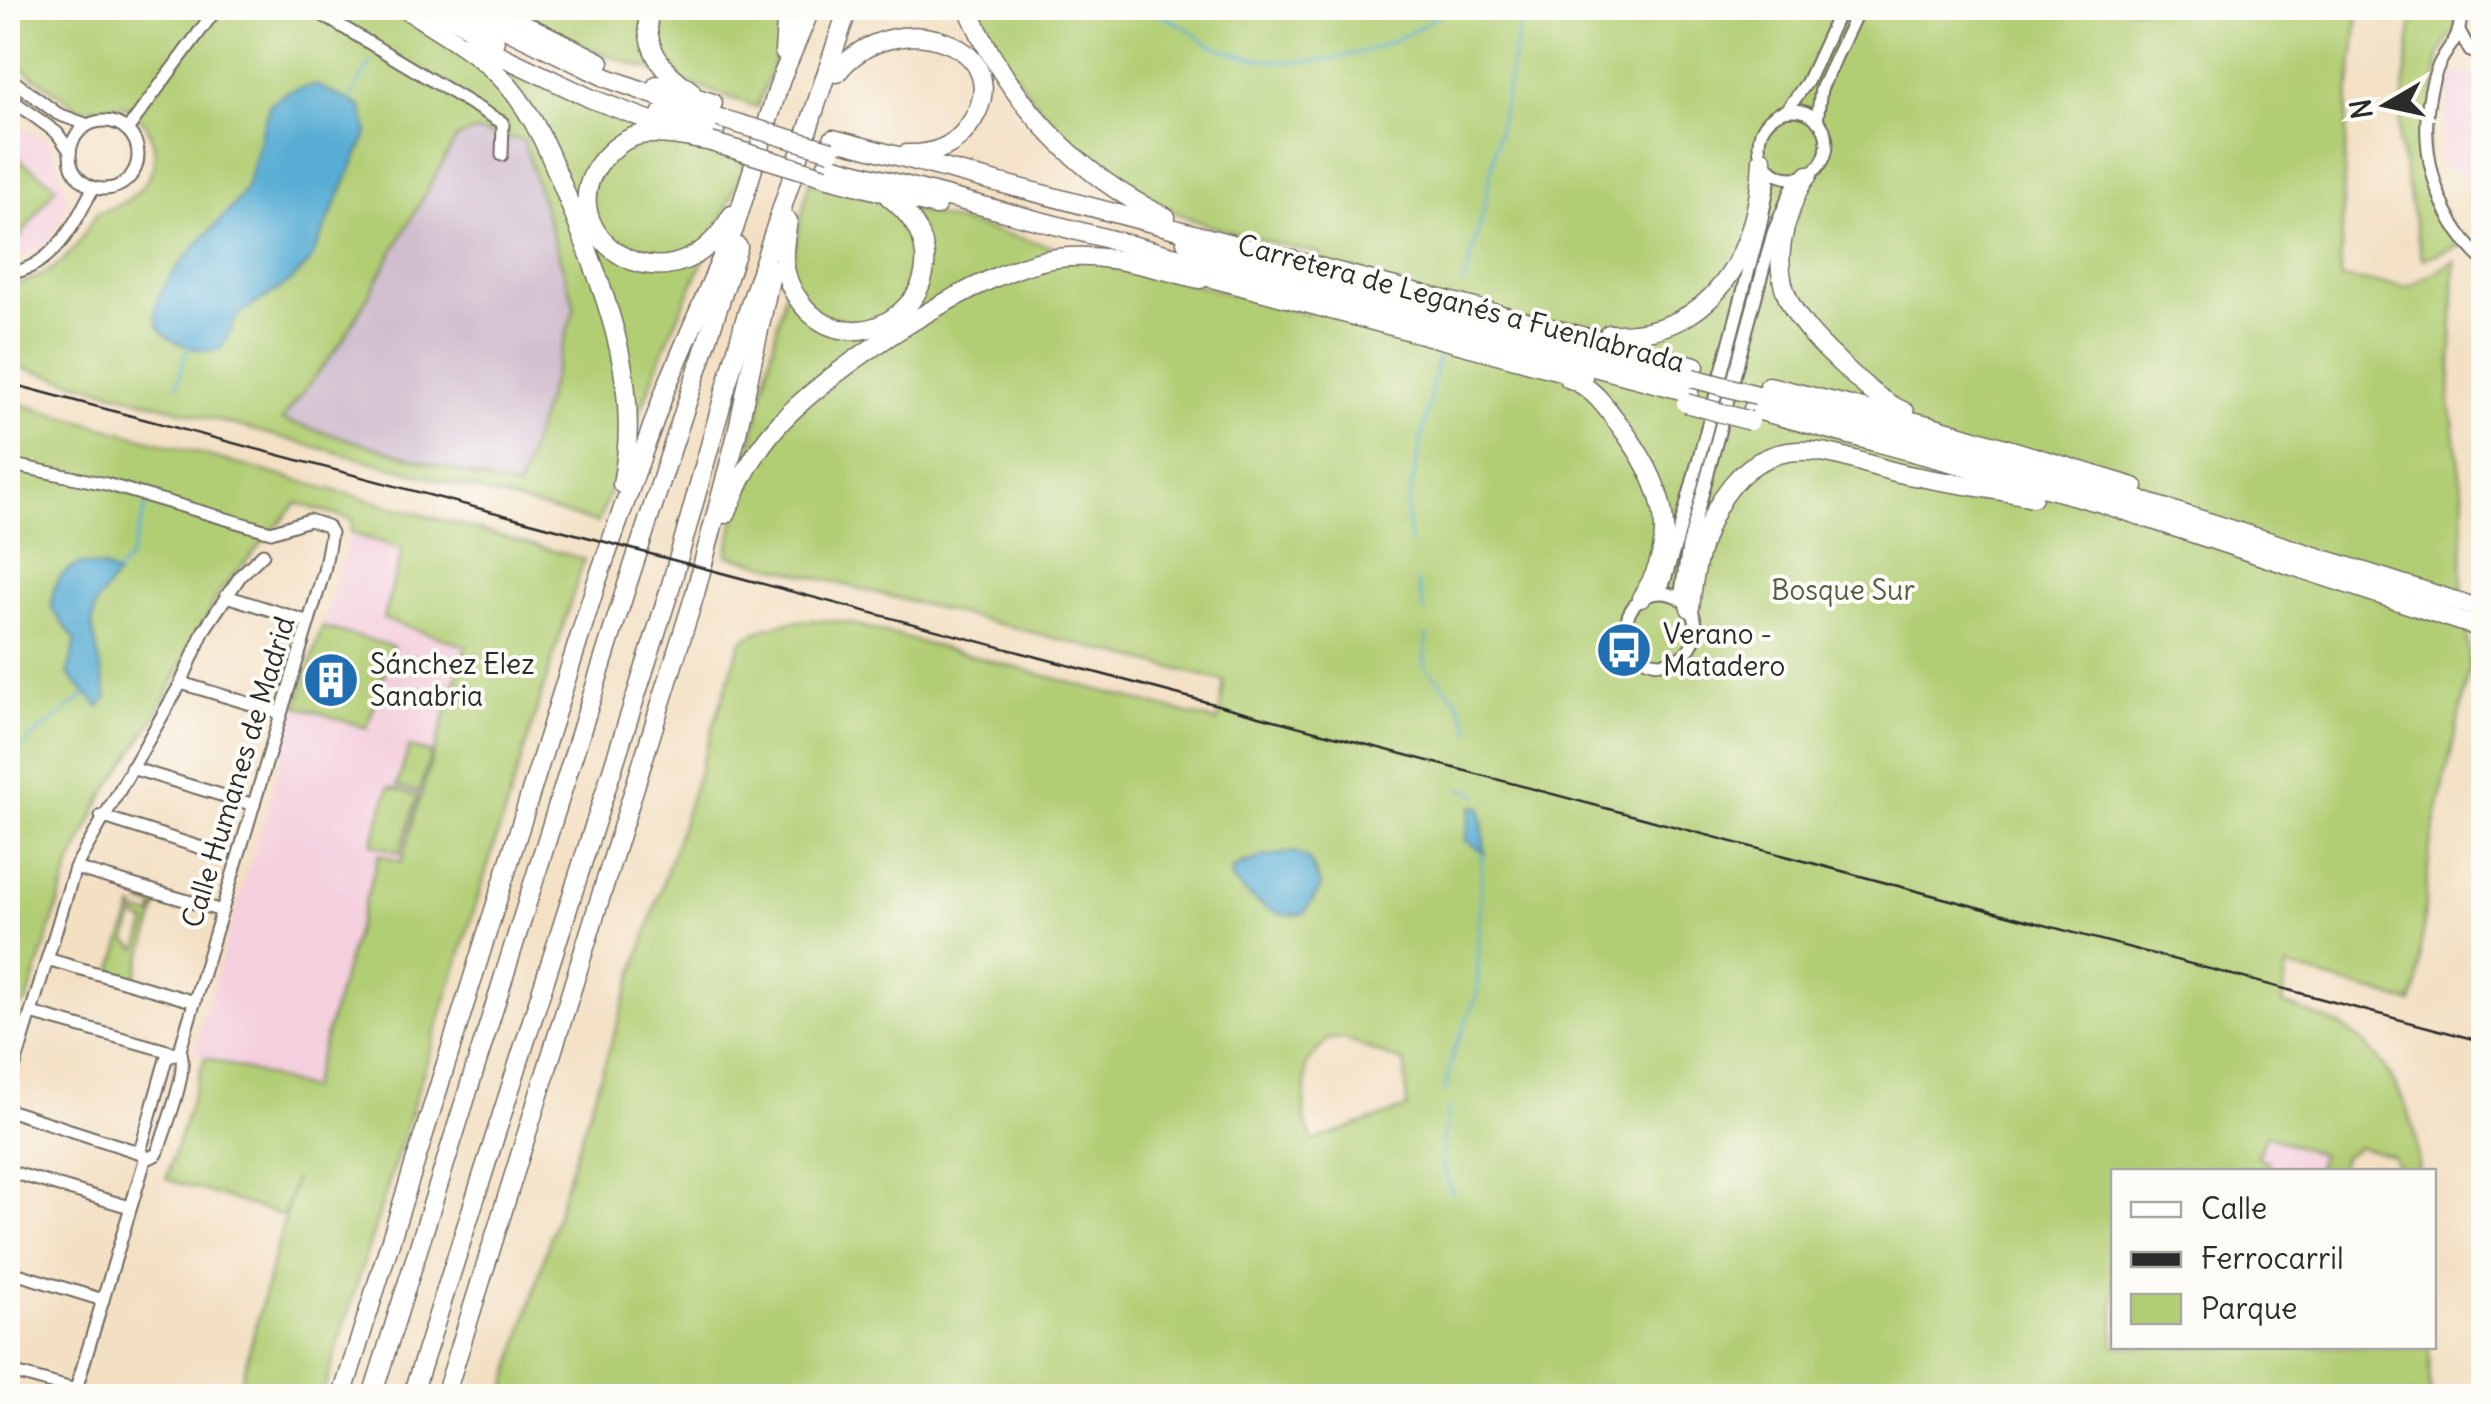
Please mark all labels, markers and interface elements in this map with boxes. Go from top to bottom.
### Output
north arrow [2336,55,2436,155]
text: N [2342,97,2381,121]
street label: Carretera de Leganés a Fuenlabrada [1234,226,1688,380]
park label: Bosque Sur [1771,572,1915,608]
street label: Calle Humanes de Madrid [174,612,302,932]
place label: Verano - Matadero [1663,616,1785,684]
bus stop icon: Verano - Matadero [1594,620,1654,680]
place label: Sánchez Elez Sanabria [370,646,535,714]
building icon: Sánchez Elez Sanabria [301,650,361,710]
legend [2111,1169,2436,1349]
text: Calle [2201,1189,2267,1227]
text: Ferrocarril [2201,1239,2344,1277]
text: Parque [2201,1289,2297,1327]

